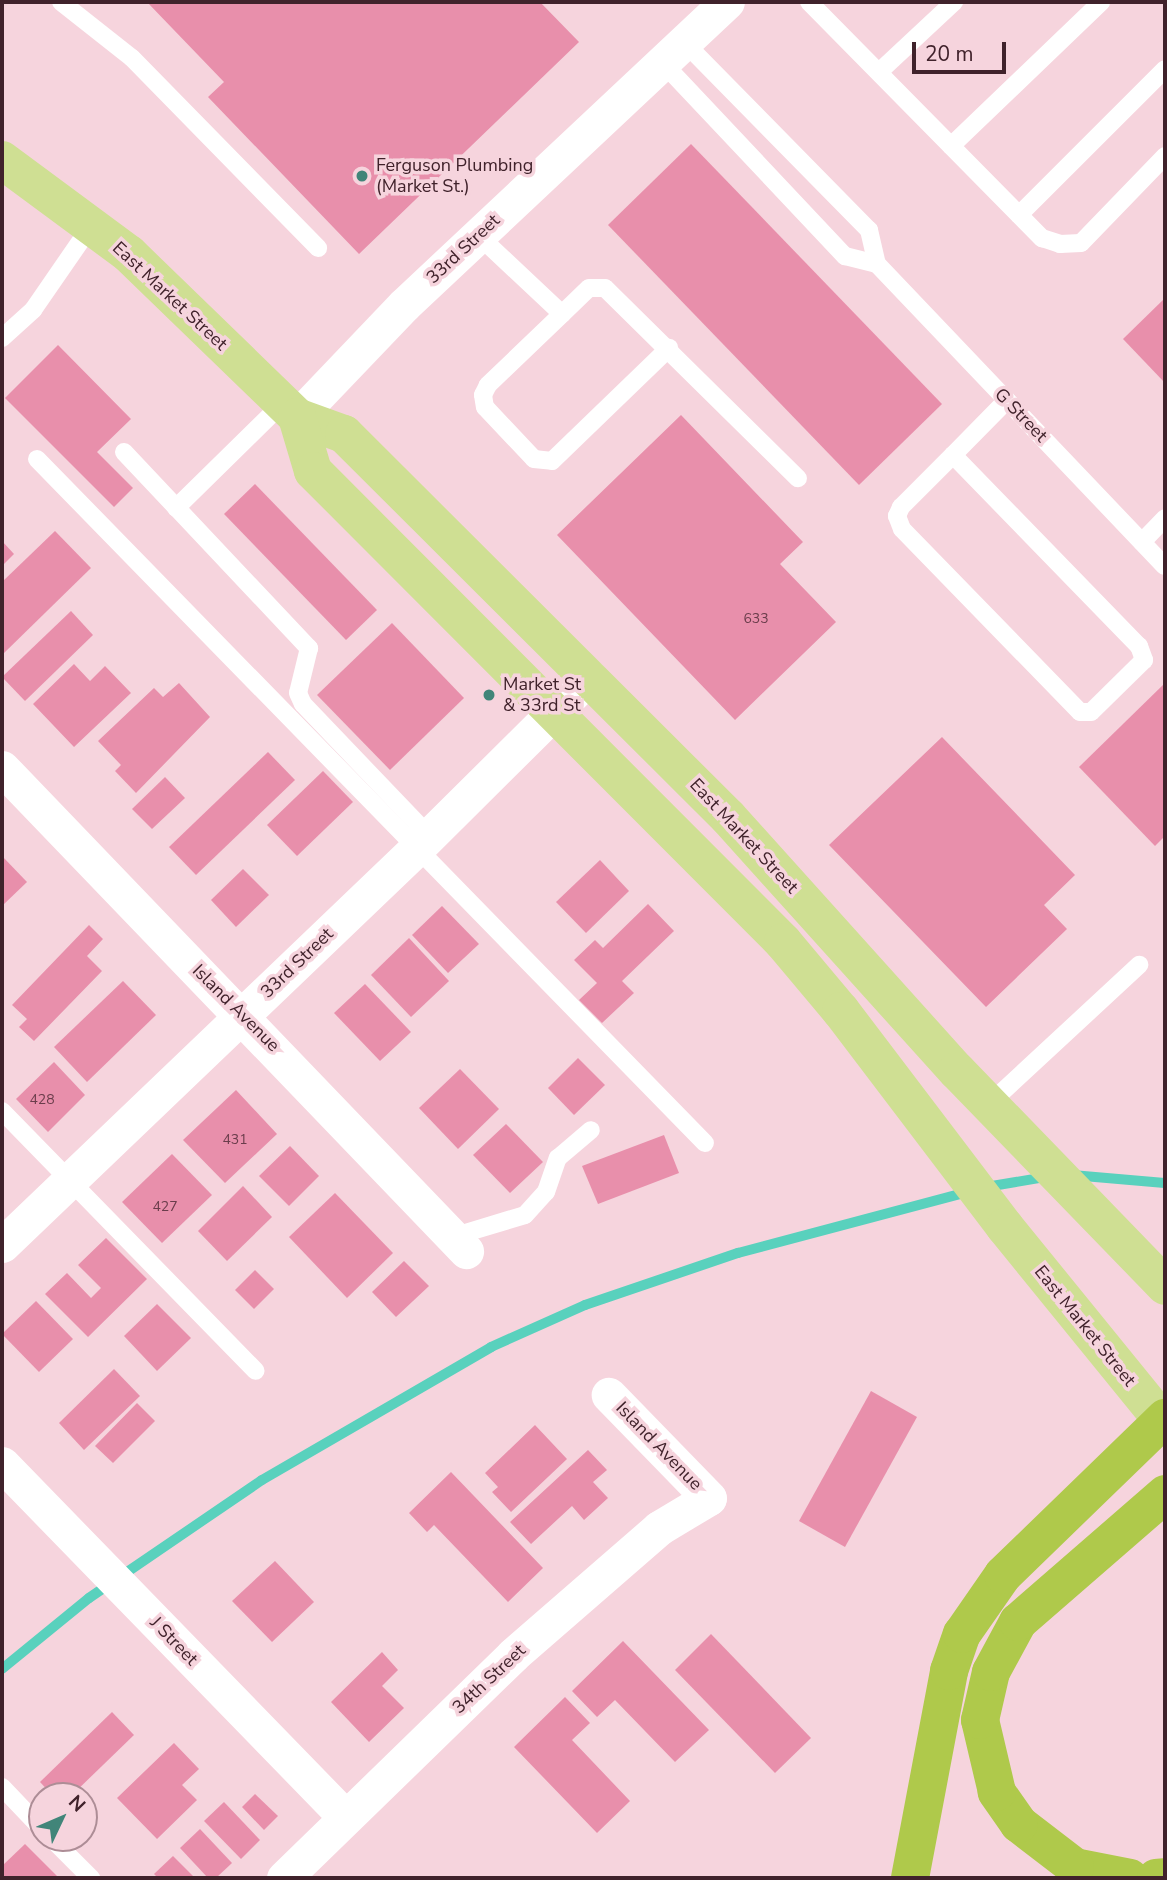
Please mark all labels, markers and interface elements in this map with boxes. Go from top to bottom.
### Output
scale bar [915,28,1010,72]
text: 20 m [925,40,974,68]
place label: Ferguson Plumbing (Market St.) [376,155,533,198]
marker: Ferguson Plumbing (Market St.) [354,168,370,184]
street label: 33rd Street [422,210,504,288]
street label: East Market Street [108,237,232,355]
street label: G Street [990,383,1052,447]
house number: 633 [743,611,769,627]
place label: Market St & 33rd St [503,674,581,716]
marker: Market St & 33rd St [481,687,497,703]
street label: East Market Street [685,774,803,898]
street label: 33rd Street [256,923,338,1003]
street label: Island Avenue [188,960,284,1056]
house number: 428 [29,1092,55,1108]
house number: 431 [222,1132,248,1148]
house number: 427 [152,1199,178,1215]
street label: East Market Street [1030,1261,1140,1391]
street label: Island Avenue [611,1397,707,1495]
street label: J Street [146,1612,202,1670]
street label: 34th Street [448,1640,530,1718]
north arrow [28,1782,98,1852]
text: N [62,1790,91,1818]

